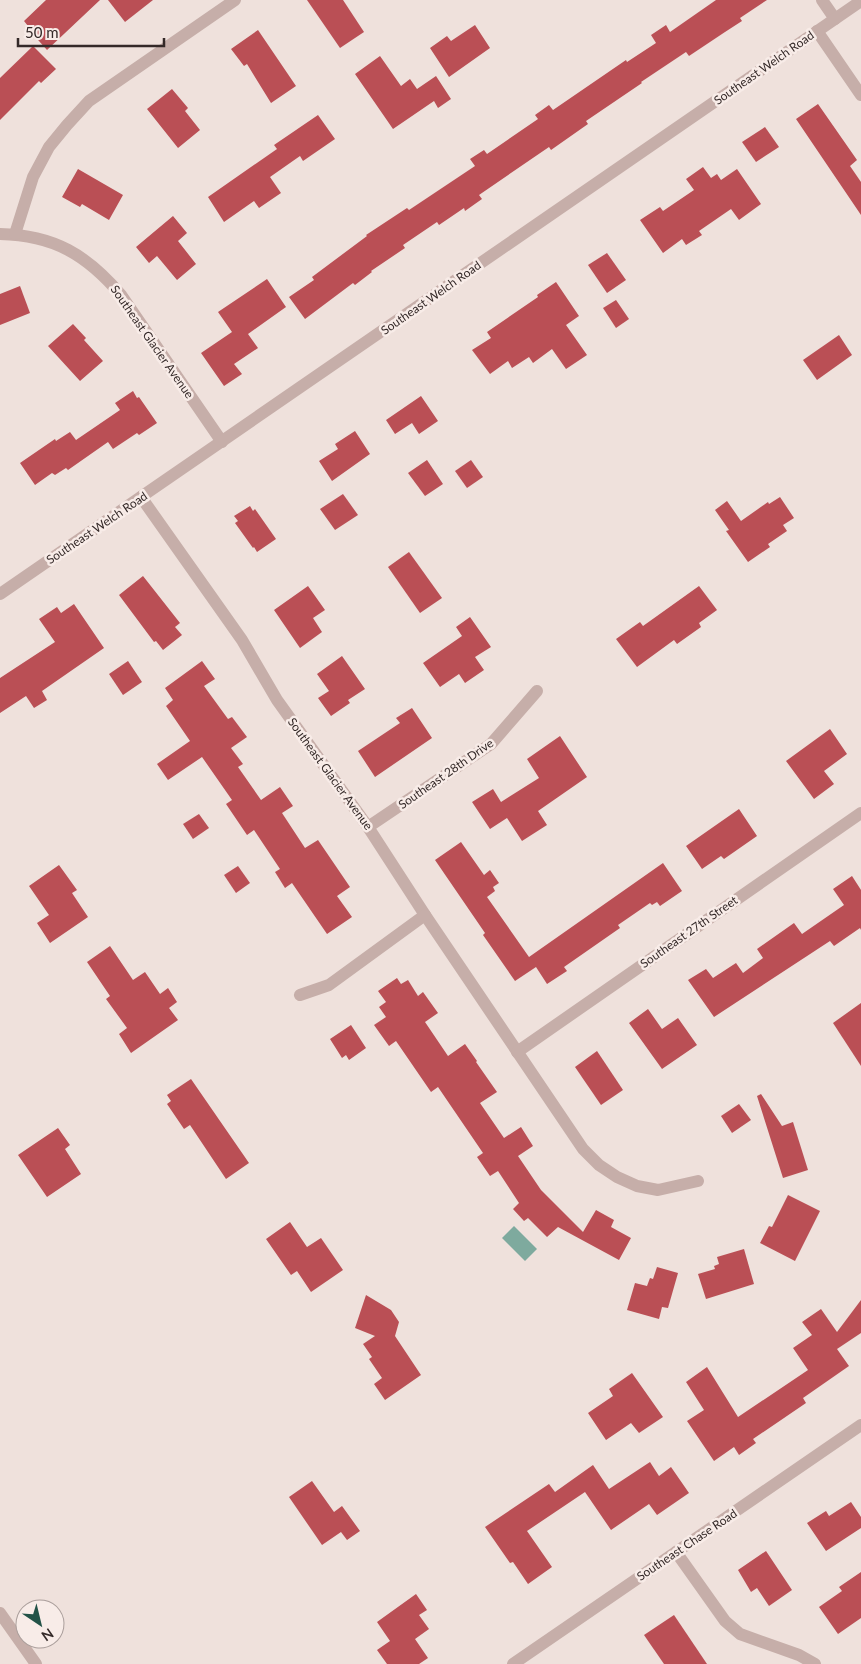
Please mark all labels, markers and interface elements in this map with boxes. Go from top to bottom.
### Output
scale bar [18,15,164,47]
text: 50 m [25,23,59,41]
street label: Southeast Welch Road [711,27,817,108]
street label: Southeast Welch Road [378,257,484,338]
street label: Southeast Glacier Avenue [108,282,197,401]
street label: Southeast Welch Road [43,488,150,567]
street label: Southeast Glacier Avenue [285,715,376,833]
street label: Southeast 28th Drive [395,735,496,812]
street label: Southeast 27th Street [637,892,741,971]
street label: Southeast Chase Road [634,1505,740,1584]
north arrow [15,1599,65,1649]
text: N [38,1625,57,1645]

